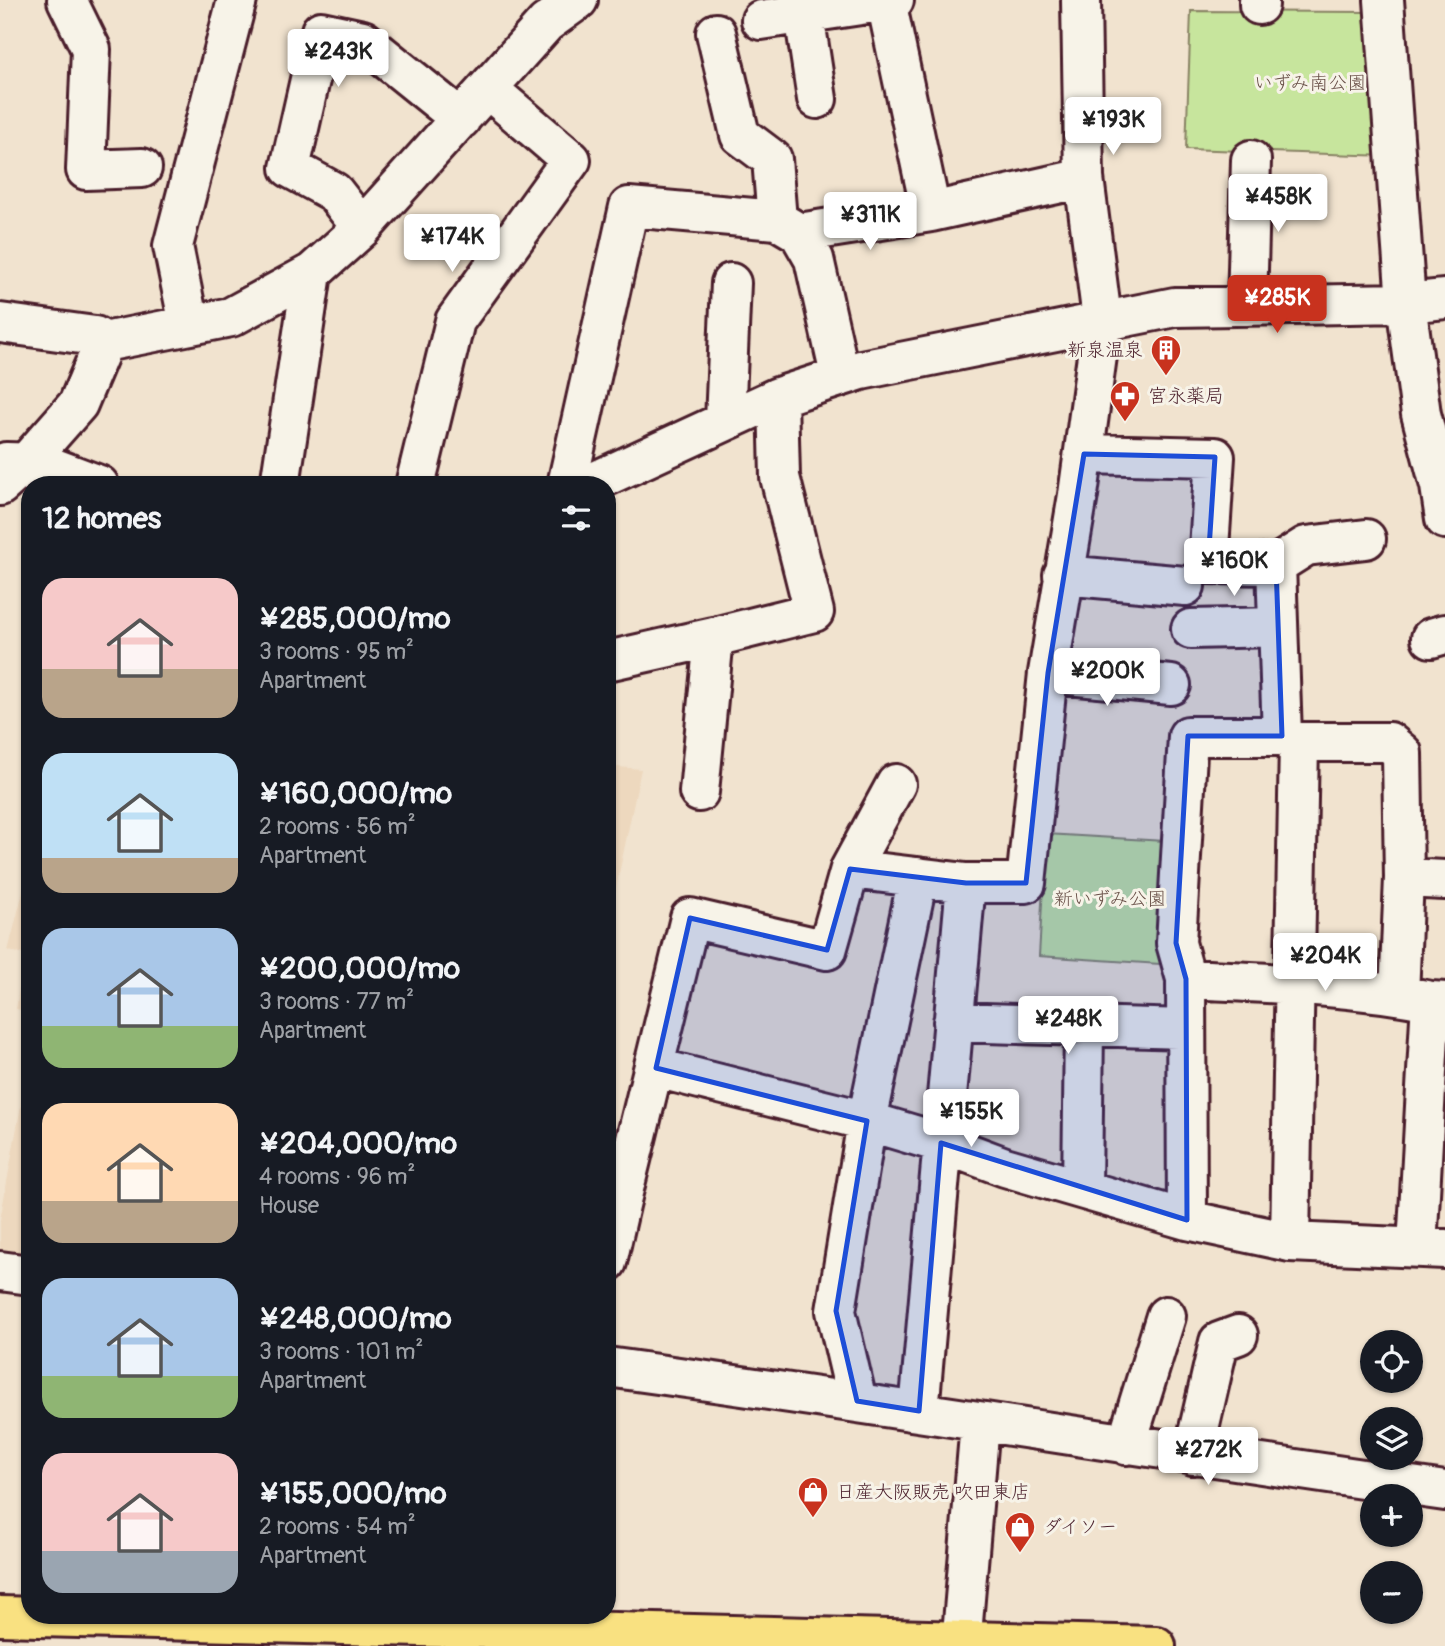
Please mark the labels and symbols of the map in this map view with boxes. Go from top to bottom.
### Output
pin: ¥243K [289,29,387,89]
park label: いずみ南公園 [1254,71,1366,95]
pin: ¥193K [1064,97,1162,157]
pin: ¥458K [1229,174,1327,234]
pin: ¥311K [821,192,919,252]
pin: ¥174K [403,215,501,274]
pin: ¥285K [1228,276,1326,335]
building icon: 新泉温泉 [1149,333,1183,377]
place label: 新泉温泉 [1067,338,1143,362]
pharmacy icon: 宮永薬局 [1108,379,1142,423]
place label: 宮永薬局 [1148,384,1224,408]
pin: ¥160K [1185,538,1283,598]
pin: ¥200K [1058,648,1156,708]
park label: 新いずみ公園 [1054,887,1166,911]
pin: ¥204K [1276,934,1374,993]
pin: ¥248K [1019,996,1117,1056]
pin: ¥155K [922,1090,1020,1149]
pin: ¥272K [1159,1428,1257,1487]
shop icon: 日産大阪販売 吹田東店 [796,1475,830,1519]
place label: 日産大阪販売 吹田東店 [836,1480,1030,1504]
shop icon: ダイソー [1003,1510,1037,1554]
place label: ダイソー [1043,1515,1117,1539]

